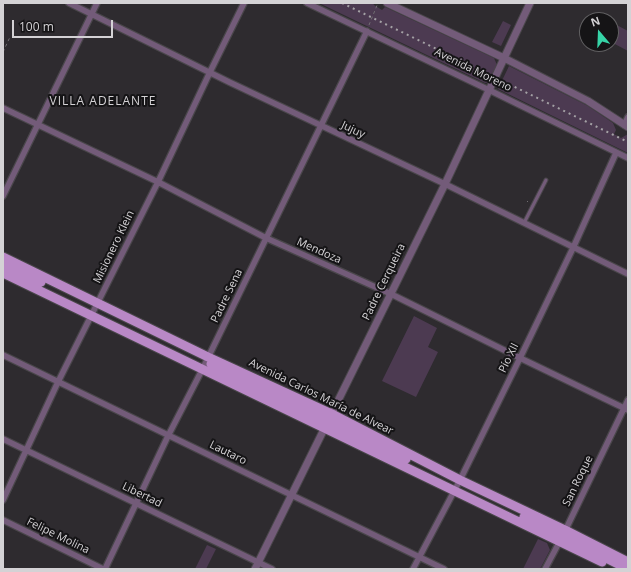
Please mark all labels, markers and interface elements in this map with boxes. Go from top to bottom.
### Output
scale bar [14,12,115,38]
north arrow [579,12,619,52]
text: N [589,13,602,30]
text: 100 m [19,18,54,35]
street label: Avenida Moreno [432,46,514,94]
district label: VILLA ADELANTE [50,95,156,109]
street label: Jujuy [339,119,367,141]
street label: Misionero Klein [91,208,137,286]
street label: Mendoza [295,235,343,267]
street label: Padre Cerqueira [360,242,408,322]
street label: Padre Sena [208,267,246,325]
street label: Pío XII [496,341,522,375]
street label: Avenida Carlos María de Alvear [247,356,395,438]
street label: Lautaro [207,438,249,468]
street label: San Roque [560,453,596,509]
street label: Libertad [120,480,164,510]
street label: Felipe Molina [25,515,91,557]

